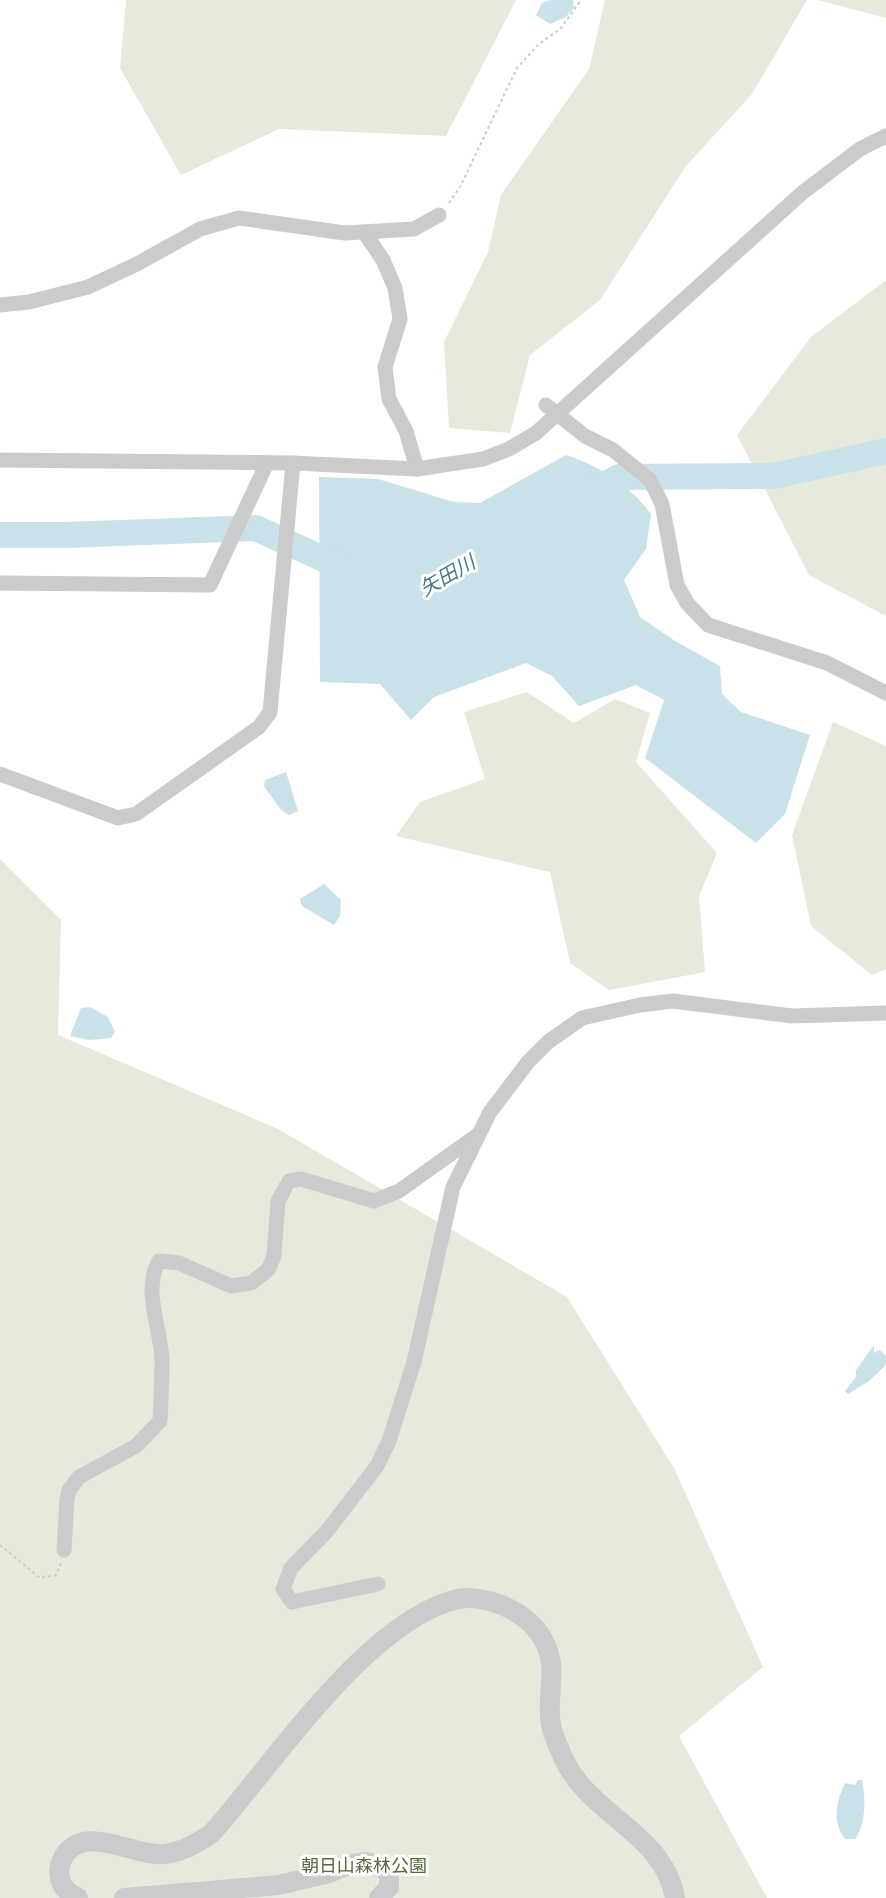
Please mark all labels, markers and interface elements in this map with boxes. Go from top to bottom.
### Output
water label: 矢田川 [415,549,480,600]
park label: 朝日山森林公園 [301,1855,427,1876]

